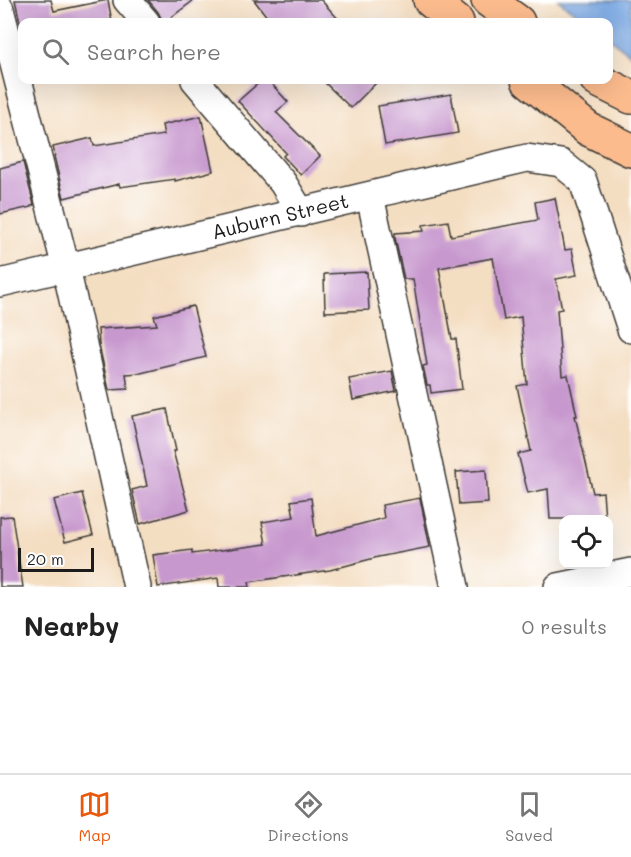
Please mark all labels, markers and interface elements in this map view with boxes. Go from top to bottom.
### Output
search box [18,18,613,84]
icon: search [39,35,72,68]
text: Search here [87,37,221,66]
street label: Auburn Street [209,187,351,244]
map controls [559,515,613,569]
button: locate [559,515,613,569]
scale bar [18,545,94,572]
text: 20 m [27,548,64,569]
text: Nearby [24,609,119,643]
text: 0 results [522,613,607,639]
tab: Map [78,788,111,845]
tab: Directions [268,788,349,845]
tab: Saved [505,788,553,845]

